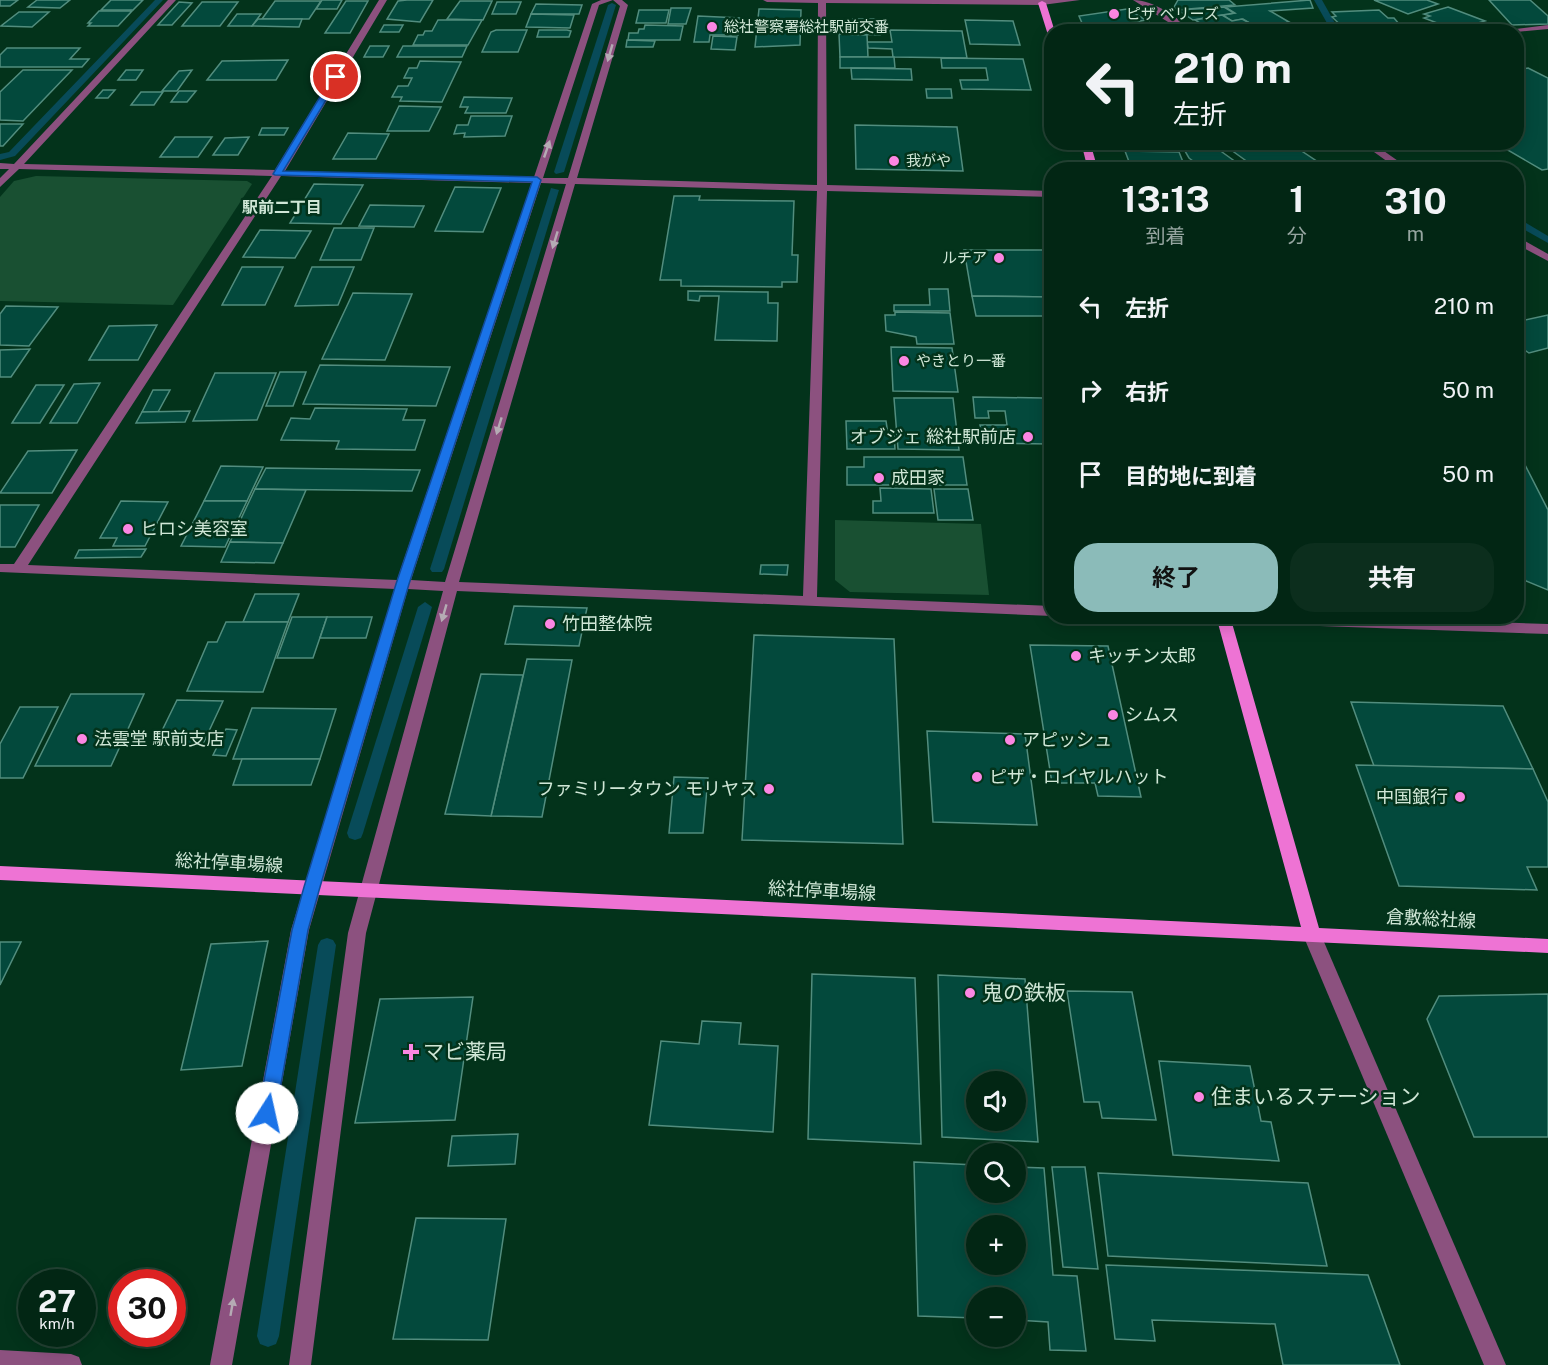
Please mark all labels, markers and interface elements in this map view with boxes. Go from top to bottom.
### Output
place label: ピザ ベリーズ [1126,5,1219,22]
marker: ピザ ベリーズ [1107,7,1121,21]
place label: 総社警察署総社駅前交番 [724,18,889,35]
marker: 総社警察署総社駅前交番 [705,20,719,34]
text: 210 m [1173,43,1292,92]
one-way arrow [605,44,614,62]
icon: left [1074,48,1152,126]
pin [310,51,361,102]
icon: arrive [319,60,352,93]
text: 左折 [1173,98,1227,130]
one-way arrow [543,140,553,158]
place label: 我がや [906,152,951,169]
marker: 我がや [887,154,901,168]
text: 13:13 [1121,178,1210,220]
text: 1 [1289,178,1305,220]
text: 310 [1384,180,1447,222]
district label: 駅前二丁目 [242,198,322,217]
text: m [1407,222,1424,246]
text: 到着 [1145,224,1185,248]
text: 分 [1287,224,1307,248]
one-way arrow [550,231,559,249]
place label: ルチア [942,249,987,266]
marker: ルチア [992,251,1006,265]
icon: left [1074,290,1107,323]
text: 210 m [1434,293,1494,319]
text: 左折 [1125,295,1169,321]
place label: やきとり一番 [916,352,1006,369]
marker: やきとり一番 [897,354,911,368]
icon: right [1074,374,1107,407]
text: 50 m [1442,377,1494,403]
text: 右折 [1125,379,1169,405]
one-way arrow [494,418,503,436]
place label: オブジェ 総社駅前店 [850,426,1016,447]
marker: オブジェ 総社駅前店 [1021,430,1035,444]
icon: arrive [1074,458,1107,491]
text: 50 m [1442,461,1494,487]
text: 目的地に到着 [1125,463,1257,489]
place label: 成田家 [891,467,945,488]
marker: 成田家 [872,471,886,485]
place label: ヒロシ美容室 [140,518,248,539]
marker: ヒロシ美容室 [121,522,135,536]
button: 終了 [1074,543,1278,612]
button: 共有 [1290,543,1494,612]
one-way arrow [438,604,448,623]
place label: 竹田整体院 [562,613,652,634]
marker: 竹田整体院 [543,617,557,631]
place label: キッチン太郎 [1088,645,1196,666]
marker: キッチン太郎 [1069,649,1083,663]
place label: シムス [1125,704,1179,725]
marker: シムス [1106,708,1120,722]
place label: 法雲堂 駅前支店 [94,728,224,749]
place label: アピッシュ [1022,729,1112,750]
marker: 法雲堂 駅前支店 [75,732,89,746]
marker: アピッシュ [1003,733,1017,747]
place label: ピザ・ロイヤルハット [989,766,1168,787]
marker: ピザ・ロイヤルハット [970,770,984,784]
place label: ファミリータウン モリヤス [537,778,757,799]
marker: ファミリータウン モリヤス [762,782,776,796]
place label: 中国銀行 [1376,786,1448,807]
marker: 中国銀行 [1453,790,1467,804]
street label: 総社停車場線 [175,849,284,876]
street label: 総社停車場線 [768,877,877,904]
street label: 倉敷総社線 [1386,906,1477,931]
place label: 鬼の鉄板 [982,980,1066,1005]
marker: 鬼の鉄板 [963,986,977,1000]
place label: マビ薬局 [423,1039,507,1064]
marker: マビ薬局 [404,1045,418,1059]
map controls [966,1071,1026,1347]
button: sound [966,1071,1026,1131]
position arrow [235,1081,299,1145]
place label: 住まいるステーション [1211,1084,1421,1109]
marker: 住まいるステーション [1192,1090,1206,1104]
button: search [966,1143,1026,1203]
button: + [966,1215,1026,1275]
speed limit sign: 30 [108,1269,186,1347]
text: 27 [38,1283,76,1319]
button: − [966,1287,1026,1347]
one-way arrow [228,1298,237,1317]
text: km/h [39,1315,75,1332]

